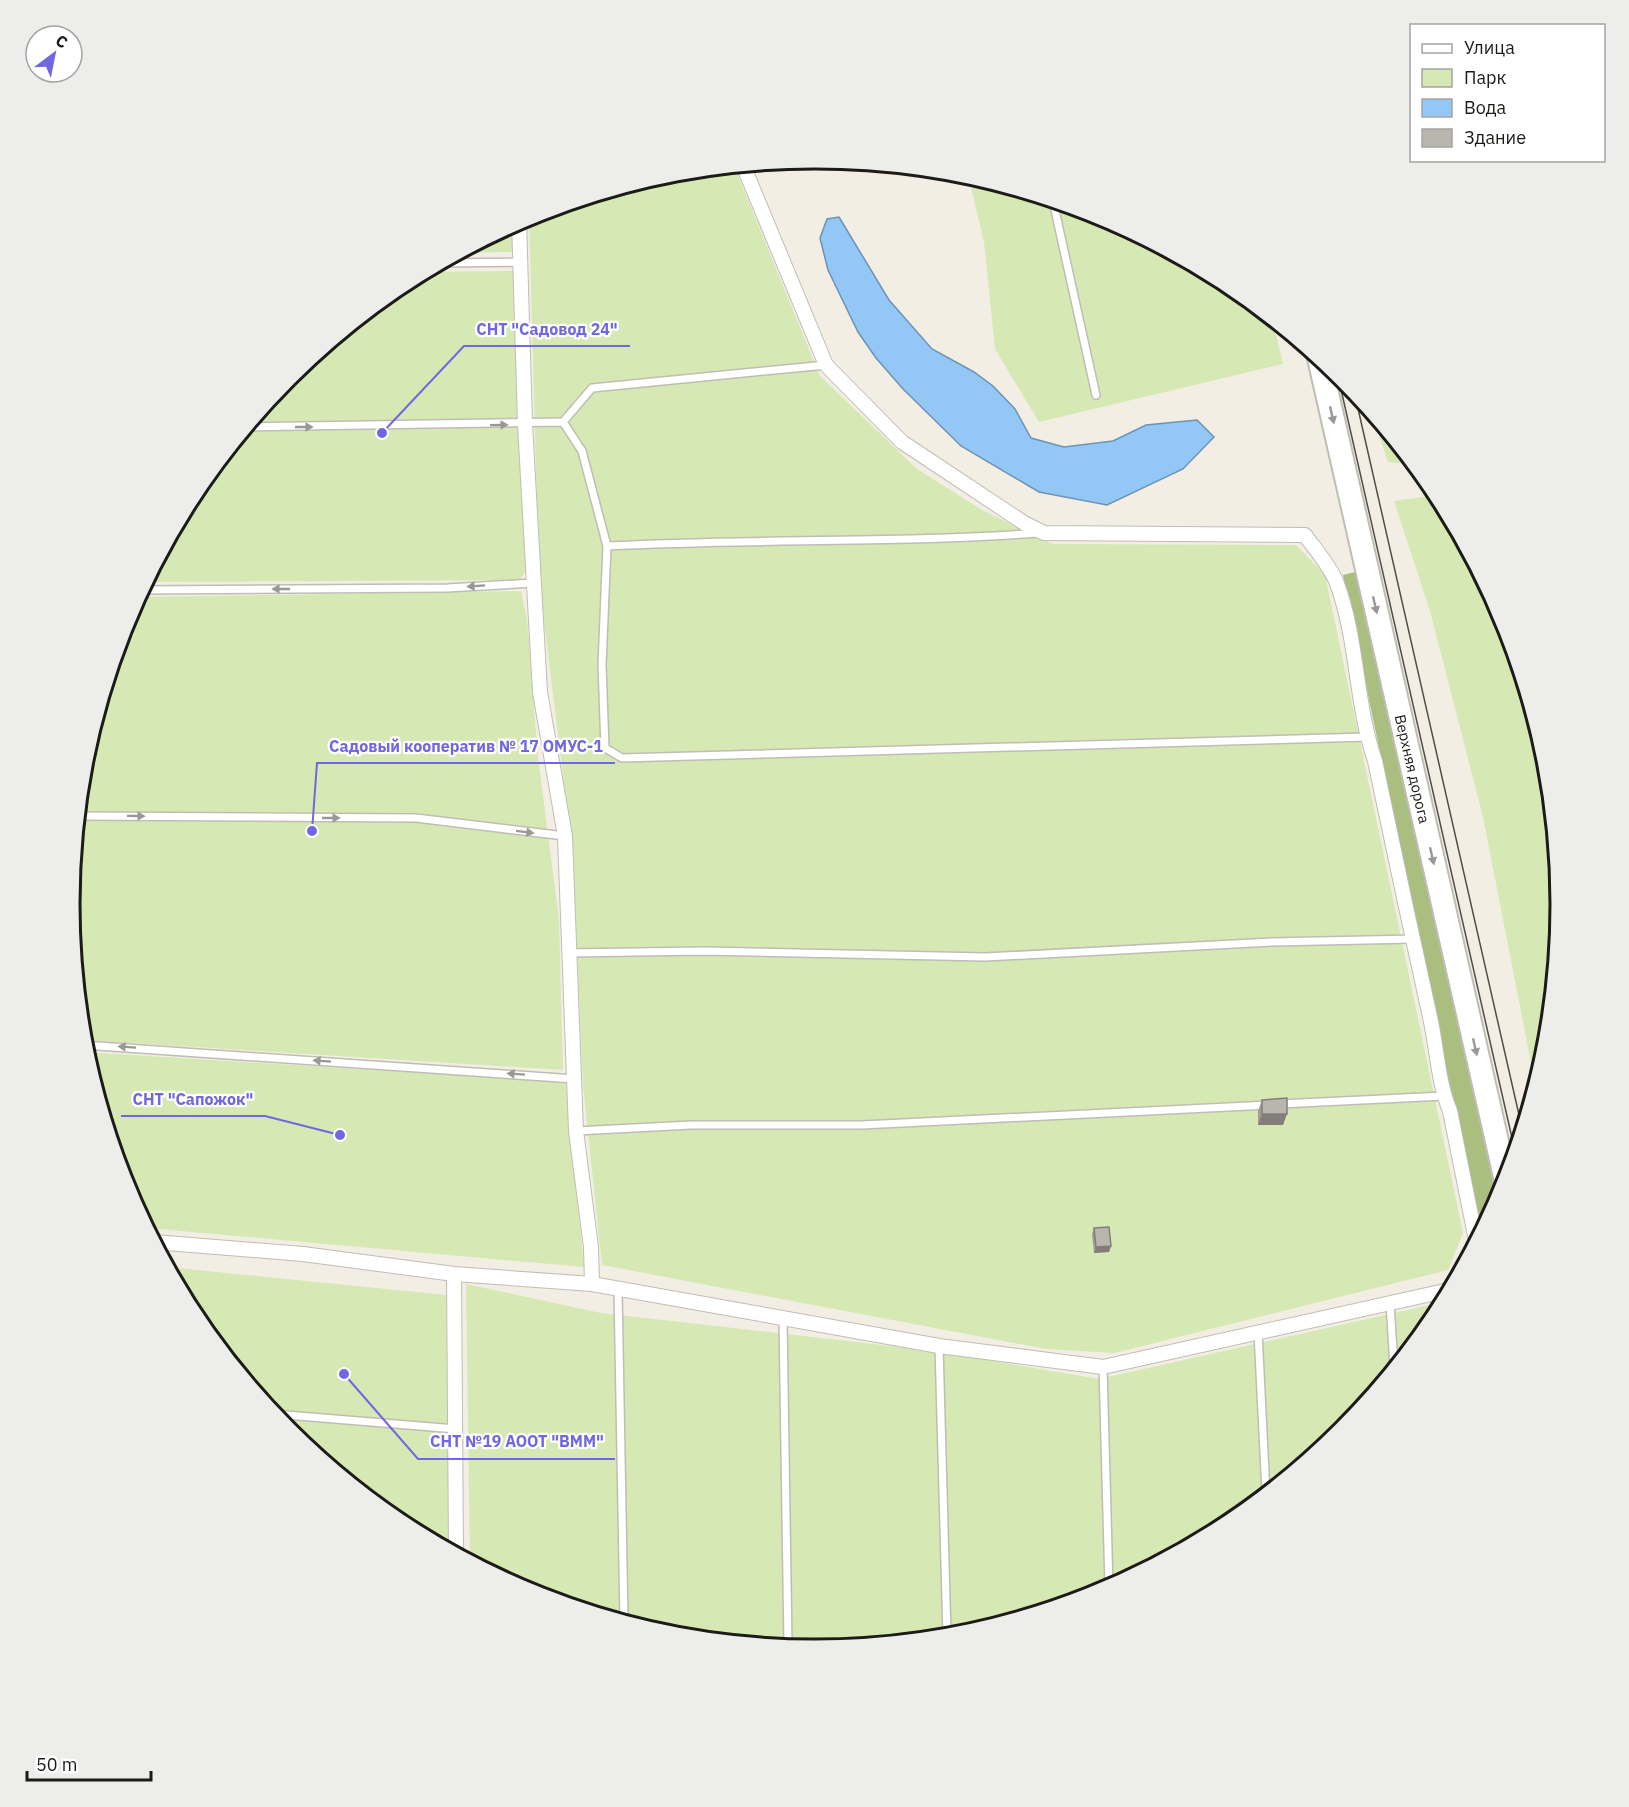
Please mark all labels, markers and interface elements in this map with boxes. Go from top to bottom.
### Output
north arrow [24,24,84,84]
legend [1410,24,1605,162]
text: С [52,30,72,53]
text: Улица [1464,36,1515,59]
text: Парк [1464,66,1507,89]
text: Вода [1464,96,1507,119]
text: Здание [1464,126,1526,149]
callout: СНТ "Садовод 24" [464,312,630,346]
text: СНТ "Садовод 24" [476,319,618,339]
one-way arrow [1327,405,1337,424]
one-way arrow [490,420,509,430]
one-way arrow [295,422,314,432]
one-way arrow [466,581,485,591]
one-way arrow [271,584,290,594]
one-way arrow [1371,595,1381,614]
street label: Верхняя дорога [1391,713,1434,825]
callout: Садовый кооператив № 17 ОМУС-1 [317,729,615,763]
text: Садовый кооператив № 17 ОМУС-1 [329,736,603,756]
one-way arrow [127,812,146,821]
one-way arrow [322,813,341,823]
one-way arrow [516,827,535,836]
one-way arrow [1428,847,1437,866]
one-way arrow [1471,1037,1481,1056]
one-way arrow [118,1043,137,1052]
one-way arrow [312,1056,331,1066]
one-way arrow [507,1070,526,1079]
callout: СНТ "Сапожок" [121,1082,265,1116]
text: СНТ "Сапожок" [133,1089,253,1109]
callout: СНТ №19 АООТ "ВММ" [418,1425,615,1459]
text: СНТ №19 АООТ "ВММ" [430,1431,604,1451]
scale bar [27,1744,152,1782]
text: 50 m [36,1753,78,1776]

